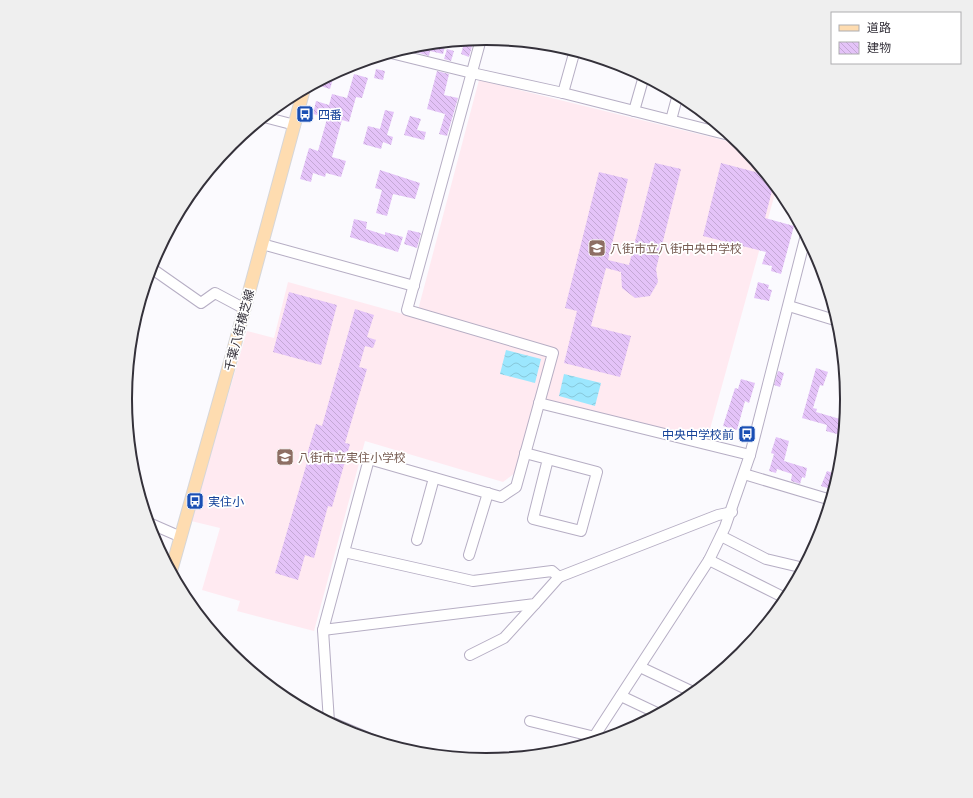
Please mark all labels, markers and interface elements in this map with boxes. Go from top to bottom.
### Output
legend [831,12,961,64]
text: 道路 [867,19,891,36]
text: 建物 [867,39,891,56]
bus stop icon: 四番 [295,104,315,124]
place label: 四番 [318,106,342,123]
school or university icon: 八街市立八街中央中学校 [587,238,607,258]
place label: 八街市立八街中央中学校 [610,240,742,257]
street label: 千葉八街横芝線 [220,287,258,373]
bus stop icon: 中央中学校前 [737,424,757,444]
place label: 中央中学校前 [662,426,734,443]
school or university icon: 八街市立実住小学校 [275,447,295,467]
place label: 八街市立実住小学校 [298,449,406,466]
bus stop icon: 実住小 [185,491,205,511]
place label: 実住小 [208,493,244,510]

